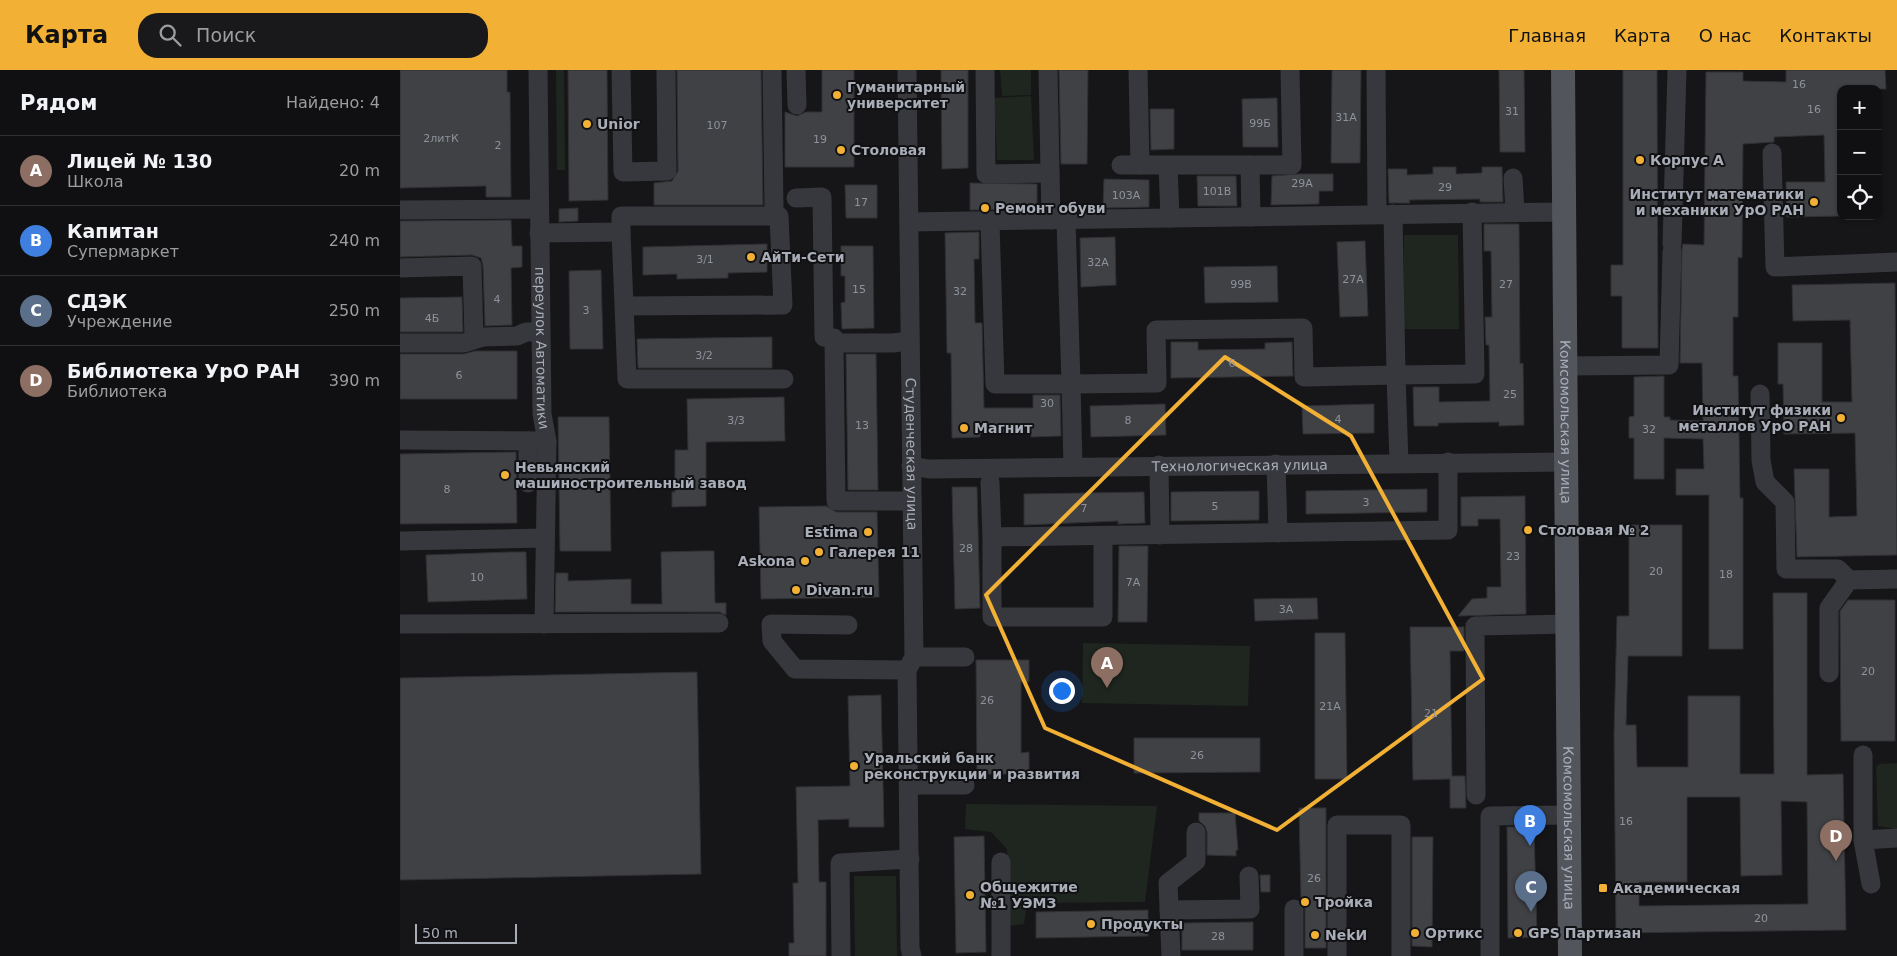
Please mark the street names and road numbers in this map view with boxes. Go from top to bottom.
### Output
street label: переулок Автоматики [532,267,553,430]
street label: Комсомольская улица [1557,340,1574,504]
street label: Студенческая улица [903,378,920,530]
street label: Технологическая улица [1151,457,1328,475]
street label: Комсомольская улица [1560,746,1578,910]

